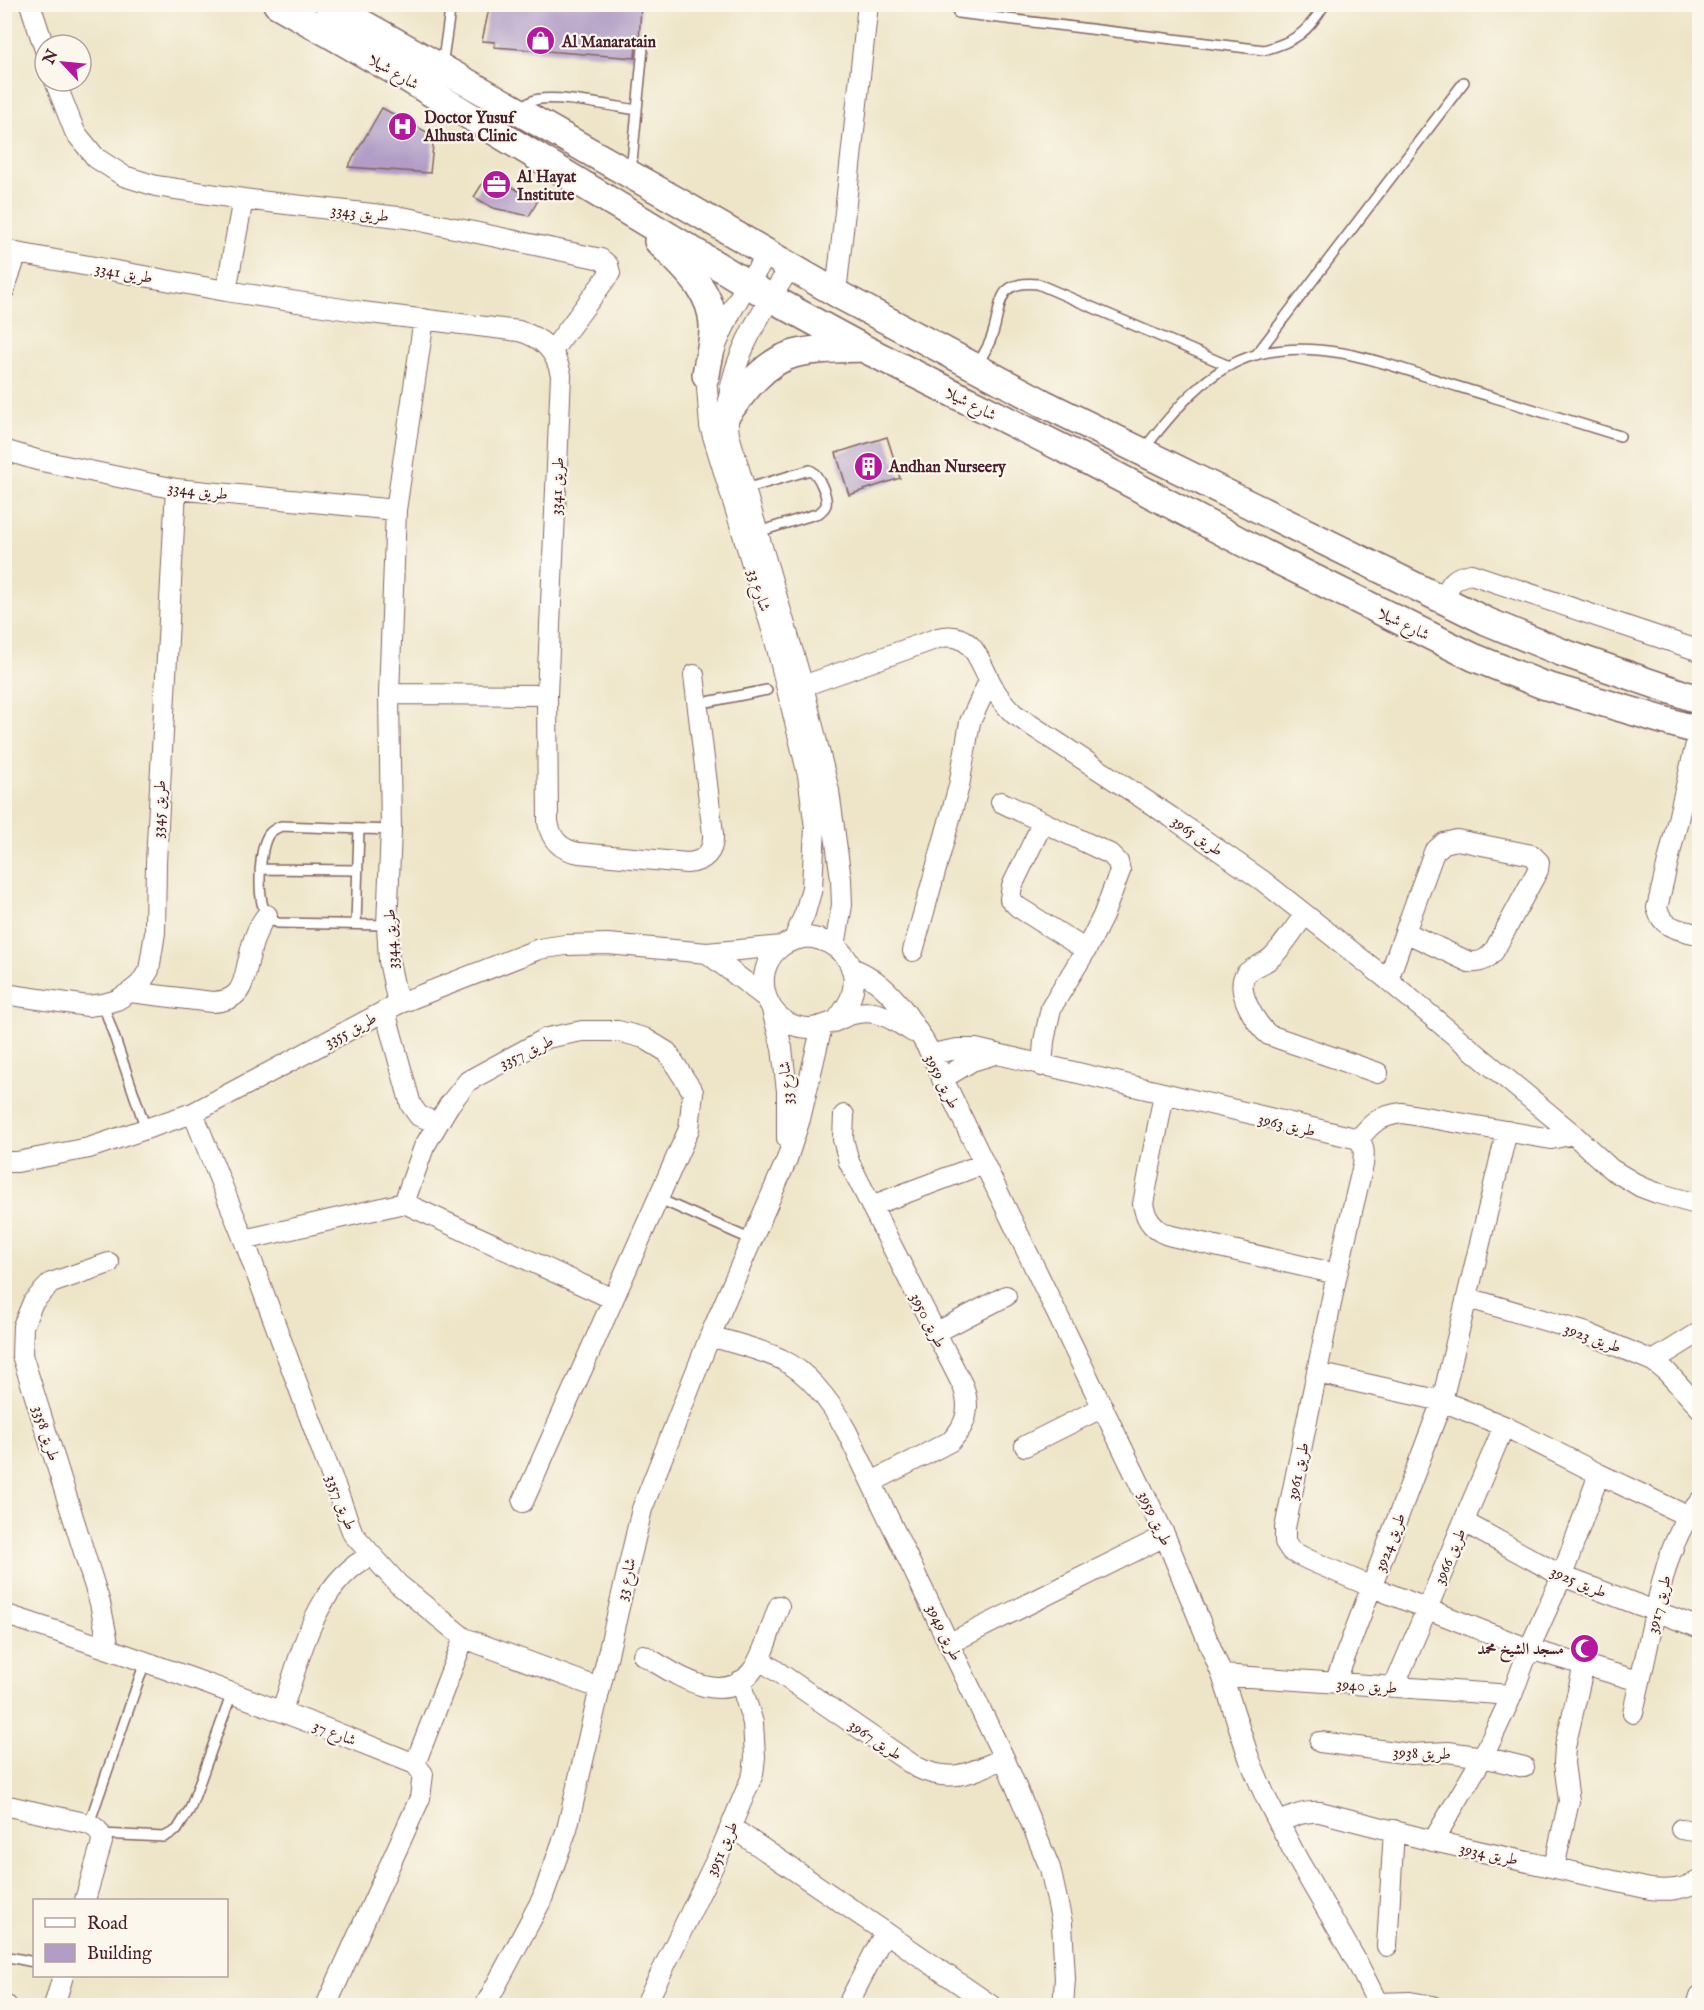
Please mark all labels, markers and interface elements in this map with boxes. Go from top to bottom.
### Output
shop icon: Al Manaratain [525,25,557,57]
north arrow [33,33,93,93]
place label: Al Manaratain [561,33,657,53]
text: N [39,47,63,69]
street label: شارع شيلا [363,50,422,97]
place label: Doctor Yusuf Alhusta Clinic [423,109,517,147]
hospital icon: Doctor Yusuf Alhusta Clinic [387,110,419,142]
place label: Al Hayat Institute [516,168,577,206]
office icon: Al Hayat Institute [480,169,512,201]
street label: طريق 3343 [329,200,390,227]
street label: طريق 3341 [93,259,154,289]
street label: شارع شيلا [940,383,999,428]
building icon: Andhan Nurseery [852,450,884,482]
street label: طريق 3341 [546,456,570,516]
place label: Andhan Nurseery [888,458,1007,478]
street label: طريق 3344 [167,478,229,506]
street label: شارع 33 [740,567,774,615]
street label: شارع شيلا [1373,604,1432,648]
street label: طريق 3345 [148,779,172,839]
street label: طريق 3965 [1167,812,1226,862]
street label: طريق 3344 [380,908,404,970]
street label: طريق 3355 [321,1009,380,1053]
street label: طريق 3357 [496,1031,557,1074]
street label: طريق 3959 [919,1051,963,1113]
street label: شارع 33 [776,1060,800,1105]
street label: طريق 3963 [1256,1110,1317,1142]
street label: طريق 3950 [905,1290,950,1352]
street label: طريق 3923 [1561,1319,1624,1358]
street label: طريق 3358 [27,1404,63,1464]
street label: طريق 3961 [1283,1441,1315,1502]
street label: طريق 3357 [320,1472,360,1533]
street label: طريق 3959 [1133,1488,1176,1550]
street label: طريق 3924 [1371,1511,1411,1575]
street label: طريق 3966 [1430,1526,1472,1588]
street label: شارع 33 [612,1556,644,1603]
street label: طريق 3925 [1547,1562,1609,1604]
street label: طريق 3917 [1643,1573,1677,1636]
street label: طريق 3949 [921,1601,965,1664]
mosque icon: مسجد الشيخ محمد [1569,1632,1601,1664]
place label: مسجد الشيخ محمد [1477,1640,1564,1663]
street label: طريق 3940 [1336,1675,1398,1699]
street label: شارع 37 [309,1716,359,1753]
street label: طريق 3967 [844,1716,905,1766]
street label: طريق 3938 [1393,1743,1451,1765]
street label: طريق 3951 [702,1818,744,1879]
street label: طريق 3934 [1457,1839,1520,1871]
legend [33,1899,228,1977]
text: Road [87,1913,128,1936]
text: Building [87,1943,152,1966]

